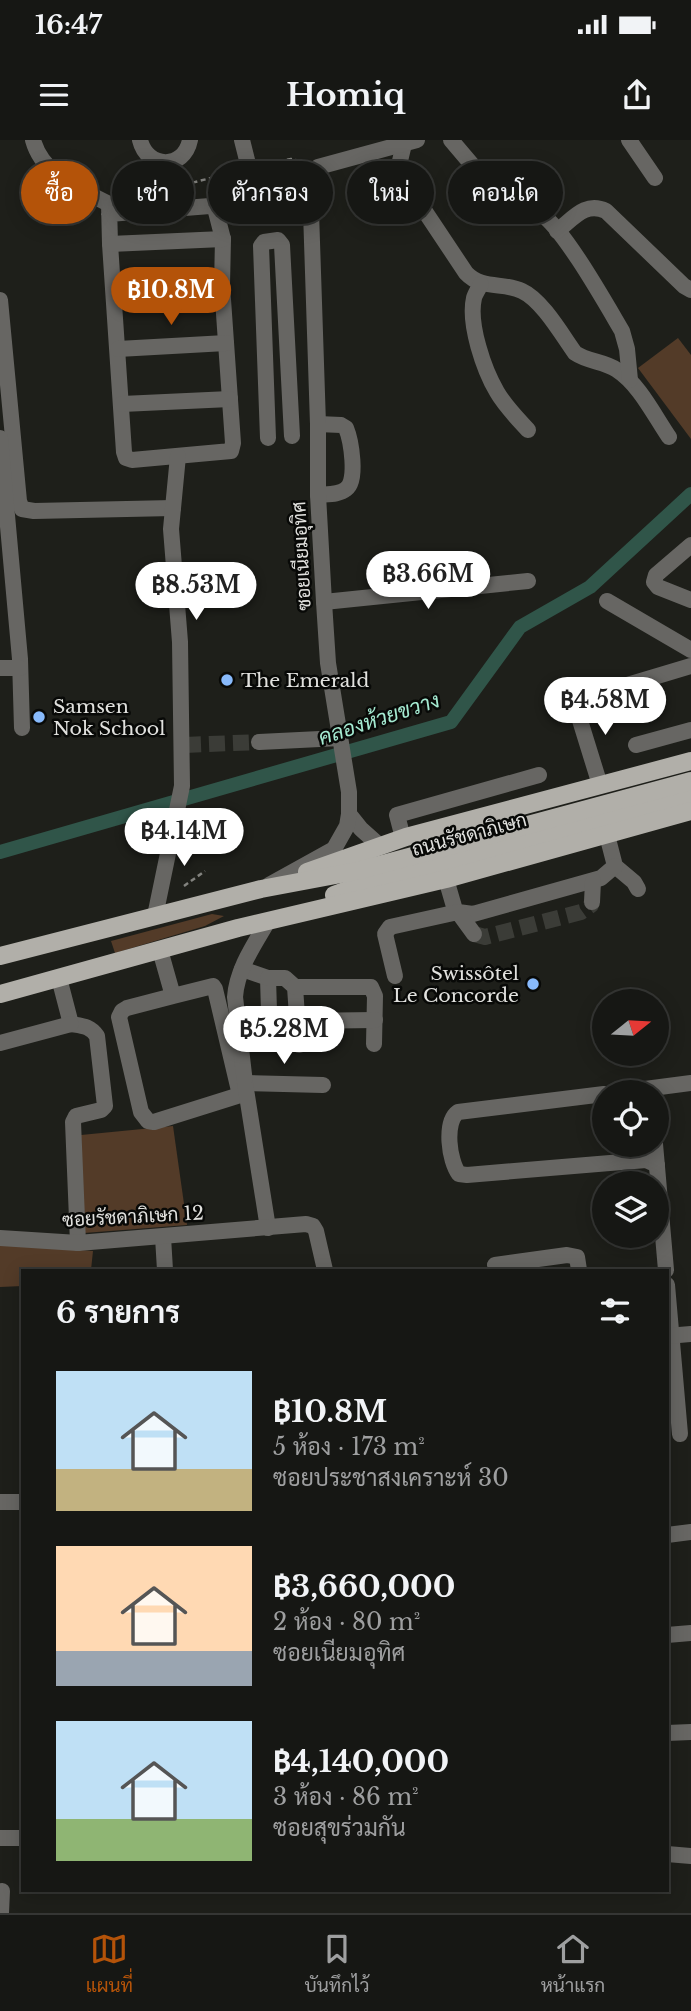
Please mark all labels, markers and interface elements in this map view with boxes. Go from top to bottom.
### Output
text: 16:47 [35,9,102,41]
text: Homiq [286,75,405,115]
icon: menu [35,76,73,114]
icon: share [618,76,656,114]
chip: ซื้อ [21,161,98,224]
chip: เช่า [112,161,194,224]
chip: ตัวกรอง [208,161,333,224]
chip: ใหม่ [347,161,434,224]
chip: คอนโด [448,161,563,224]
pin: ฿10.8M [114,268,228,327]
text: ฿10.8M [127,276,215,304]
street label: ซอยเนียมอุทิศ [286,501,317,611]
pin: ฿3.66M [371,552,485,611]
text: ฿3.66M [382,560,474,588]
pin: ฿8.53M [139,562,253,622]
text: ฿8.53M [151,571,241,599]
place label: The Emerald [241,669,370,692]
marker: The Emerald [219,672,235,688]
pin: ฿4.58M [548,678,662,737]
text: ฿4.58M [560,686,650,714]
water label: คลองห้วยขวาง [315,687,443,751]
place label: Samsen Nok School [53,695,165,740]
marker: Samsen Nok School [31,709,47,725]
pin: ฿4.14M [127,808,241,868]
street label: ถนนรัชดาภิเษก [409,808,529,861]
text: ฿4.14M [141,817,227,845]
place label: Swissôtel Le Concorde [393,962,519,1007]
marker: Swissôtel Le Concorde [525,976,541,992]
north arrow [592,989,668,1066]
map controls [592,989,669,1248]
pin: ฿5.28M [227,1006,341,1066]
text: ฿5.28M [239,1015,329,1043]
button: locate [592,1080,669,1157]
button: layers [592,1171,669,1248]
street label: ซอยรัชดาภิเษก 12 [62,1201,204,1232]
icon: filters [596,1292,634,1330]
text: 6 รายการ [56,1294,180,1331]
text: ฿10.8M [273,1393,387,1430]
icon: home [112,1399,196,1483]
text: 5 ห้อง · 173 m² [273,1433,425,1461]
text: ซอยประชาสงเคราะห์ 30 [273,1464,509,1492]
text: ฿3,660,000 [273,1568,455,1605]
icon: home [112,1574,196,1658]
text: 2 ห้อง · 80 m² [273,1608,420,1636]
text: ซอยเนียมอุทิศ [273,1639,405,1667]
text: ฿4,140,000 [273,1743,449,1780]
icon: home [112,1749,196,1833]
text: 3 ห้อง · 86 m² [273,1783,419,1811]
text: ซอยสุขร่วมกัน [273,1814,406,1842]
tab: แผนที่ [86,1930,133,1997]
tab: บันทึกไว้ [304,1930,369,1997]
tab: หน้าแรก [541,1930,605,1997]

